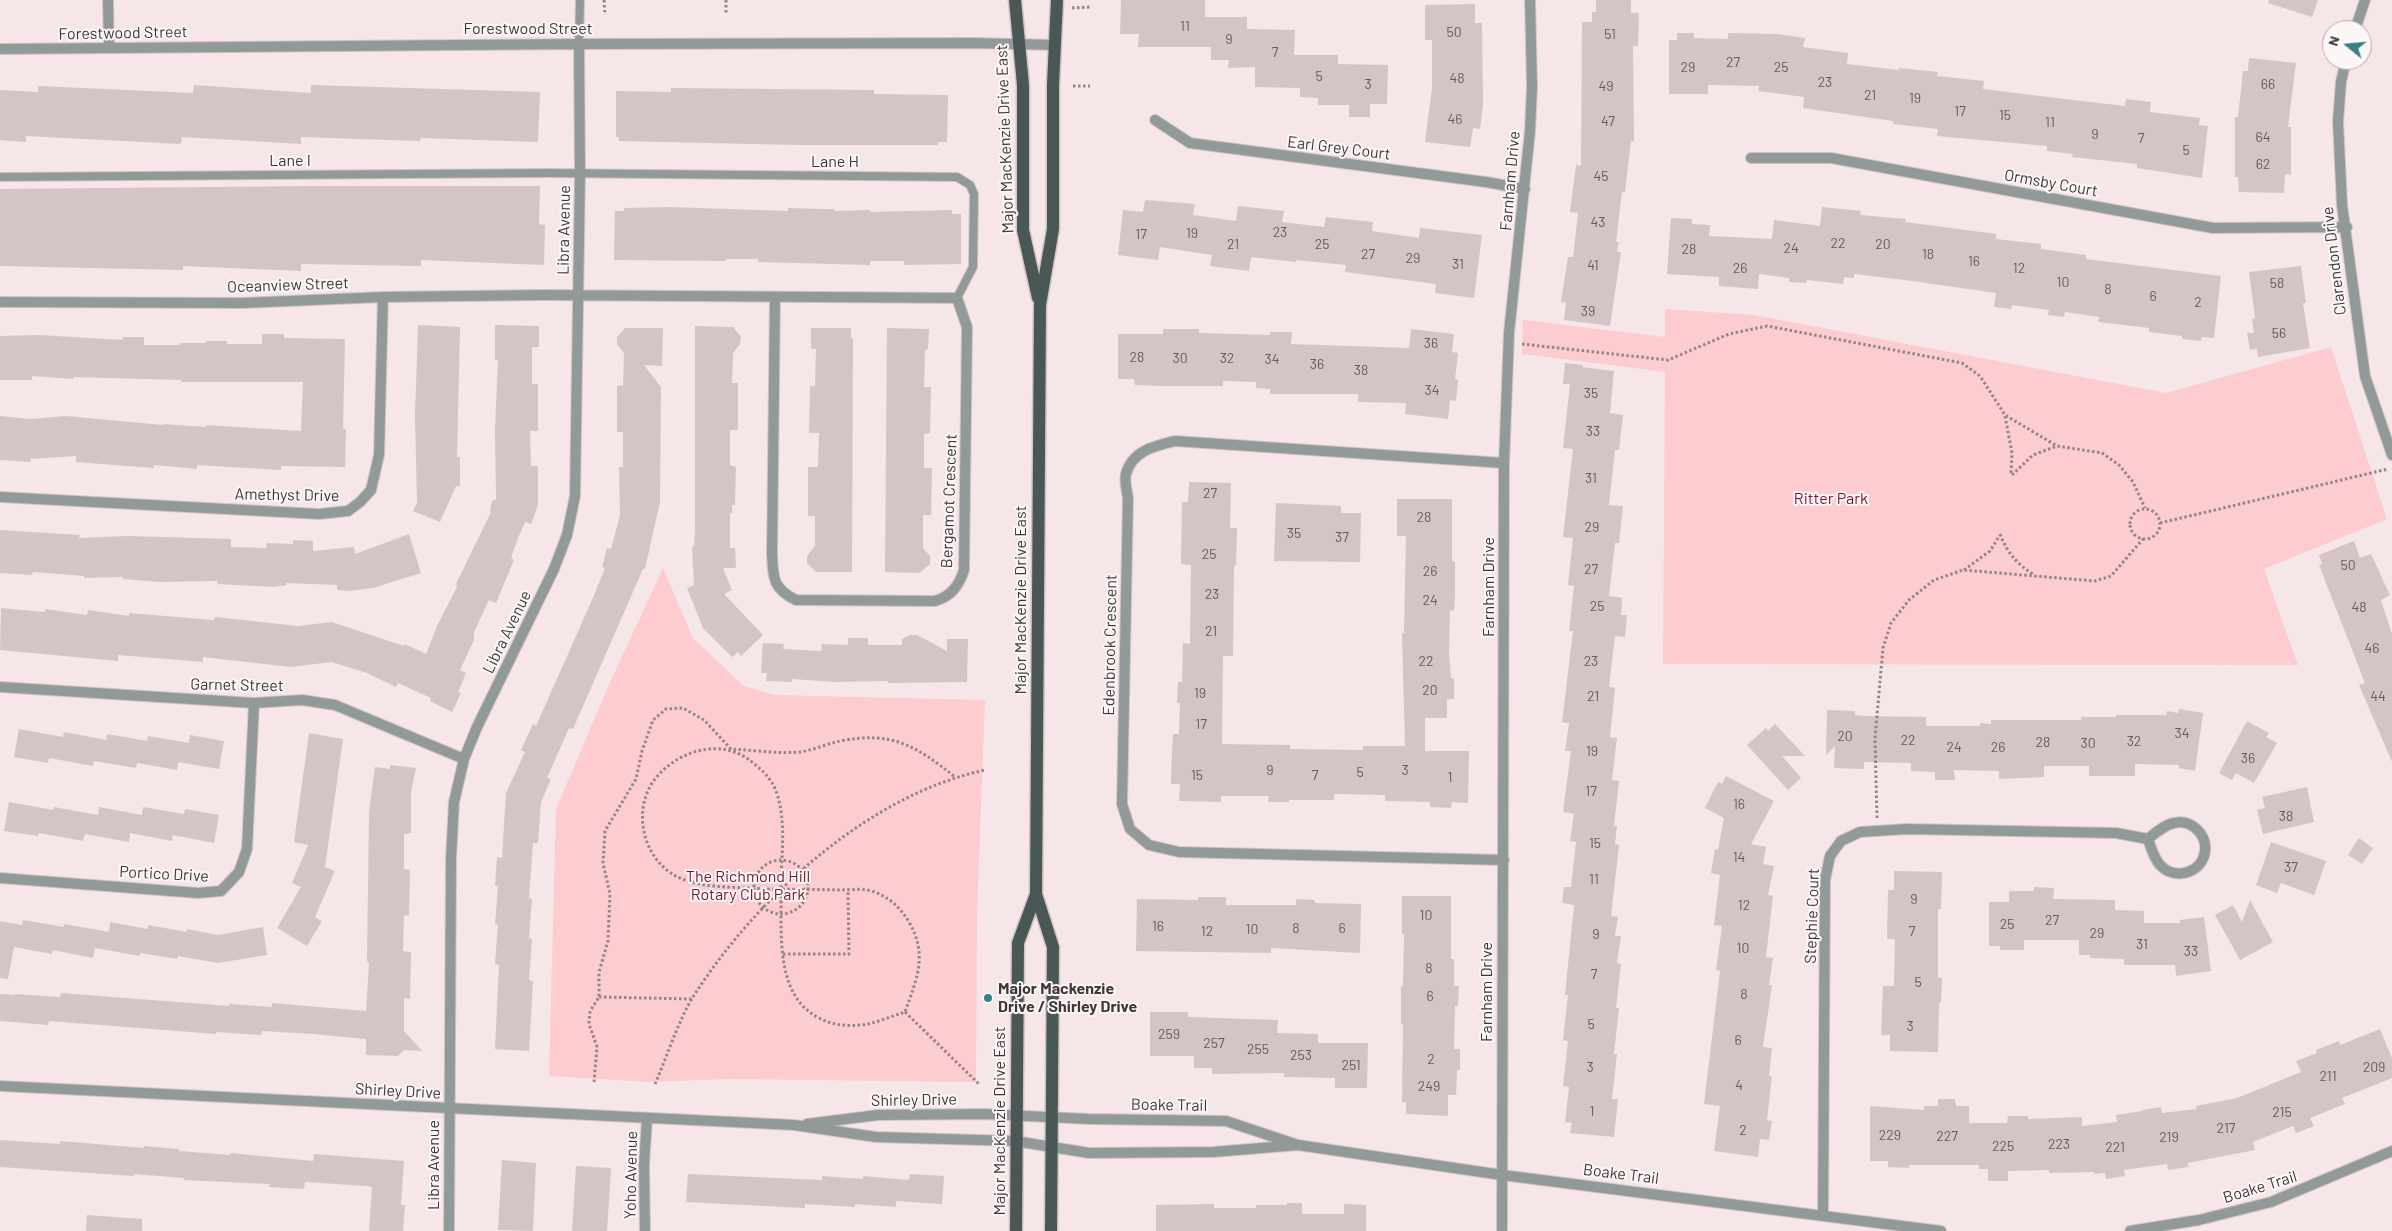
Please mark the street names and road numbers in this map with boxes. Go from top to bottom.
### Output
street label: Forestwood Street [463,19,593,39]
street label: Forestwood Street [58,22,188,44]
street label: Major MacKenzie Drive East [992,44,1018,234]
street label: Farnham Drive [1496,130,1524,232]
street label: Earl Grey Court [1286,132,1392,164]
street label: Lane I [269,151,311,171]
street label: Lane H [811,152,859,172]
street label: Ormsby Court [2003,165,2099,201]
street label: Libra Avenue [554,185,574,275]
street label: Clarendon Drive [2318,206,2350,316]
street label: Oceanview Street [227,273,349,297]
street label: Bergamot Crescent [937,433,961,569]
street label: Amethyst Drive [234,484,340,506]
street label: Major MacKenzie Drive East [1011,505,1031,695]
street label: Farnham Drive [1479,537,1499,637]
street label: Edenbrook Crescent [1099,574,1121,716]
street label: Libra Avenue [479,587,535,677]
street label: Garnet Street [190,675,284,695]
street label: Portico Drive [119,862,209,886]
street label: Stephie Court [1801,868,1823,964]
street label: Farnham Drive [1477,942,1497,1042]
street label: Major MacKenzie Drive East [990,1026,1010,1216]
street label: Shirley Drive [355,1079,441,1103]
street label: Shirley Drive [871,1090,957,1110]
street label: Boake Trail [1131,1095,1207,1115]
street label: Libra Avenue [424,1120,444,1210]
street label: Yoho Avenue [621,1131,641,1219]
street label: Boake Trail [1582,1160,1660,1188]
street label: Boake Trail [2221,1167,2299,1207]

